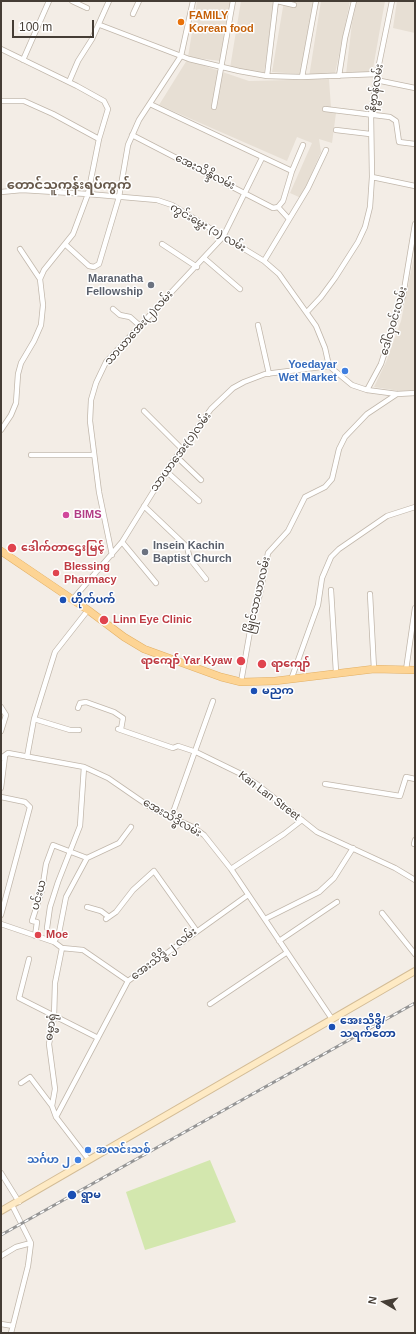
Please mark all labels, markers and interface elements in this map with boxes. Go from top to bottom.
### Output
place label: FAMILY Korean food [189,9,254,35]
scale bar [14,12,96,38]
marker: FAMILY Korean food [176,17,186,27]
text: 100 m [19,20,52,34]
street label: နိဗ္ဗာန်လမ်း [366,63,386,113]
street label: အေးသိန္ဒိလမ်း [173,151,237,193]
district label: တောင်သူကုန်းရပ်ကွက် [7,177,131,193]
street label: ကွင်းမွှေး (၁) လမ်း [168,201,248,255]
place label: Maranatha Fellowship [86,272,143,298]
marker: Maranatha Fellowship [146,280,156,290]
street label: ဒေါ်လှဝင်းလမ်း [378,285,410,357]
street label: သာယာအေး(၂)လမ်း [102,288,176,368]
place label: Yoedayar Wet Market [279,358,337,384]
marker: Yoedayar Wet Market [340,366,350,376]
street label: သာယာအေး(၁)လမ်း [148,410,214,494]
place label: BIMS [74,508,102,522]
marker: BIMS [61,510,71,520]
place label: Insein Kachin Baptist Church [153,539,232,565]
place label: ဒေါက်တာဌေးမြင့် [21,541,105,555]
marker: ဒေါက်တာဌေးမြင့် [6,542,18,554]
marker: Insein Kachin Baptist Church [140,547,150,557]
street label: မြိုင်သာယာလမ်း [243,555,273,635]
place label: Blessing Pharmacy [64,560,117,586]
marker: Blessing Pharmacy [51,568,61,578]
place label: ဟိုက်ပက် [71,593,115,607]
marker: ဟိုက်ပက် [58,595,68,605]
place label: Linn Eye Clinic [113,613,192,627]
marker: Linn Eye Clinic [98,614,110,626]
place label: ရာကျော် Yar Kyaw [141,654,232,668]
marker: ရာကျော် Yar Kyaw [235,655,247,667]
place label: ရာကျော် [271,657,310,671]
marker: ရာကျော် [256,658,268,670]
place label: မညက [262,684,294,698]
marker: မညက [249,686,259,696]
street label: Kan Lan Street [236,769,302,823]
street label: အေးသိဒ္ဓိလမ်း [140,796,204,840]
street label: ပင်းယ [29,878,49,912]
street label: အေးသိဒ္ဓိ ၂ လမ်း [129,925,199,983]
place label: Moe [46,928,68,942]
marker: Moe [33,930,43,940]
street label: ဓမ္မာရုံ [43,1013,59,1041]
place label: အေးသိဒ္ဓိ/ သရက်တော [340,1014,396,1040]
marker: အေးသိဒ္ဓိ/ သရက်တော [327,1022,337,1032]
place label: အလင်းသစ် [96,1143,151,1157]
marker: အလင်းသစ် [83,1145,93,1155]
place label: သင်္ဂဟ ၂ [27,1153,70,1167]
marker: သင်္ဂဟ ၂ [73,1155,83,1165]
place label: ရွာမ [81,1188,101,1202]
marker: ရွာမ [66,1189,78,1201]
north arrow [364,1282,404,1322]
text: N [366,1295,379,1305]

